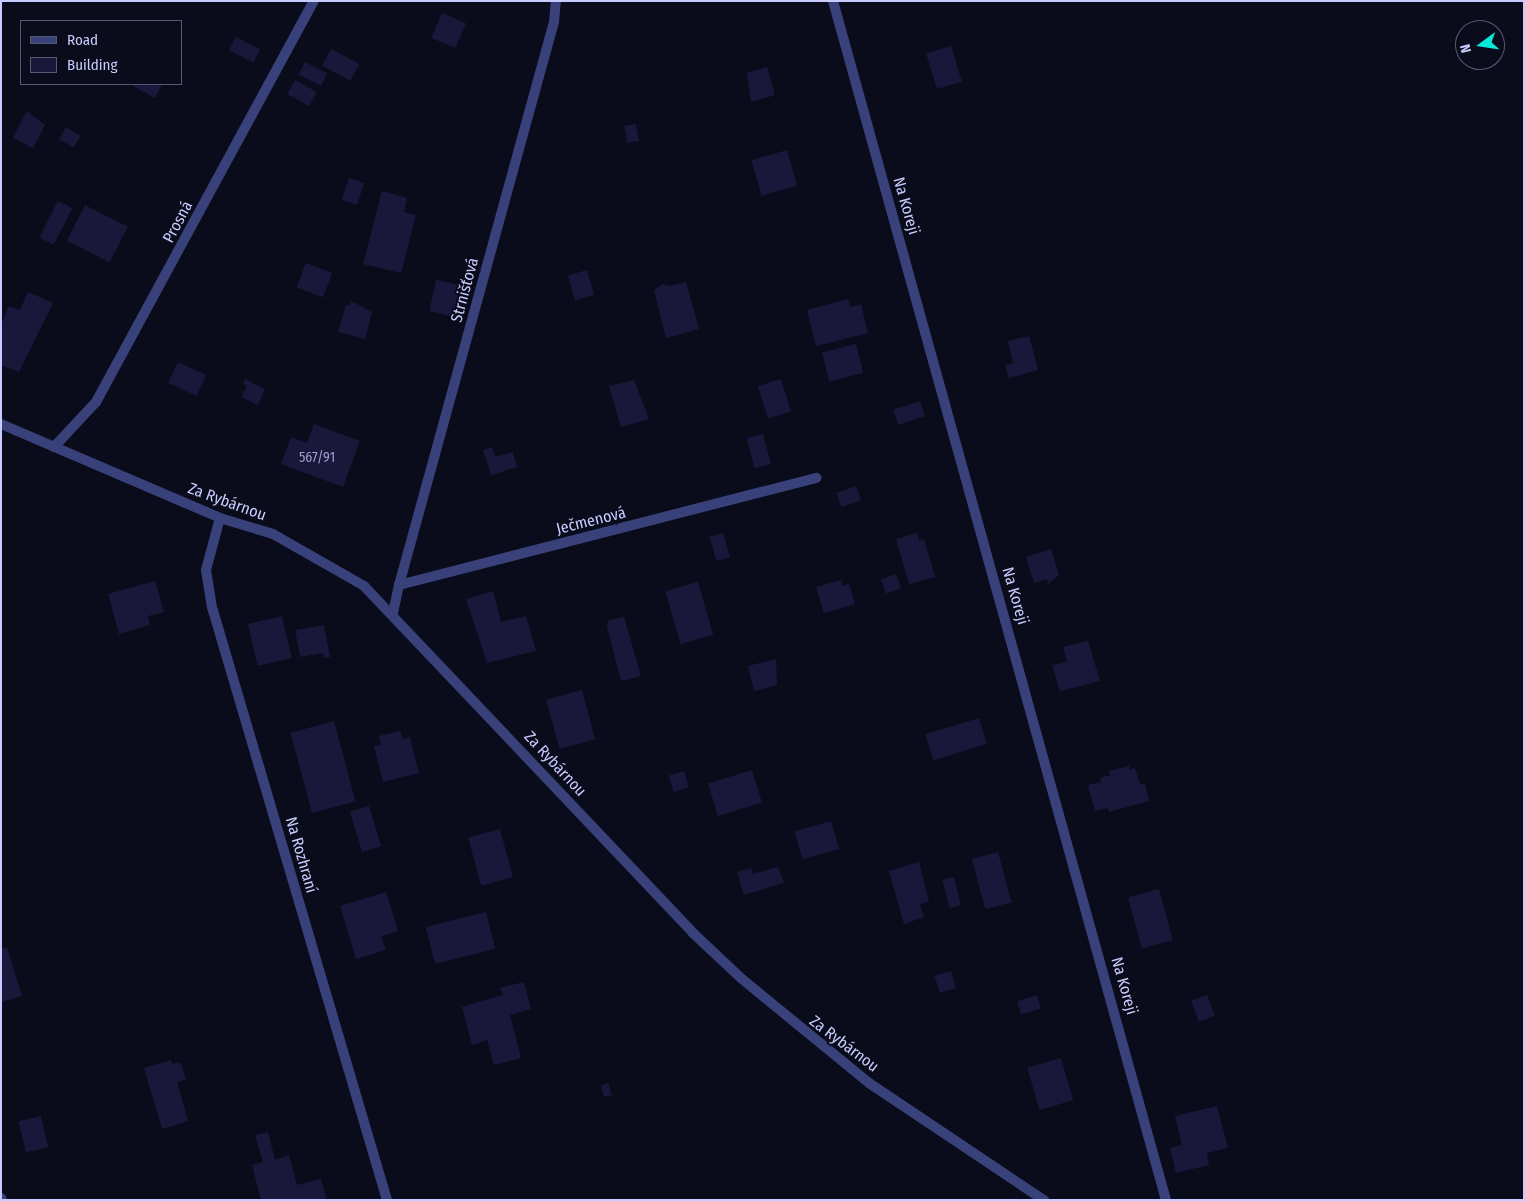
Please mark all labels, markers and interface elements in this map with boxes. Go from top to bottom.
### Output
legend [20,20,182,85]
north arrow [1455,20,1505,70]
text: Road [67,31,98,49]
text: N [1457,42,1475,55]
text: Building [67,56,118,74]
street label: Na Koreji [889,175,923,237]
street label: Prosná [159,198,197,246]
street label: Strnišťová [447,256,483,324]
house number: 567/91 [299,450,335,466]
street label: Za Rybárnou [185,479,269,525]
street label: Ječmenová [554,503,628,539]
street label: Na Koreji [998,565,1032,627]
street label: Za Rybárnou [520,728,590,800]
street label: Na Rozhraní [281,815,321,895]
street label: Na Koreji [1107,955,1141,1017]
street label: Za Rybárnou [806,1012,882,1076]

